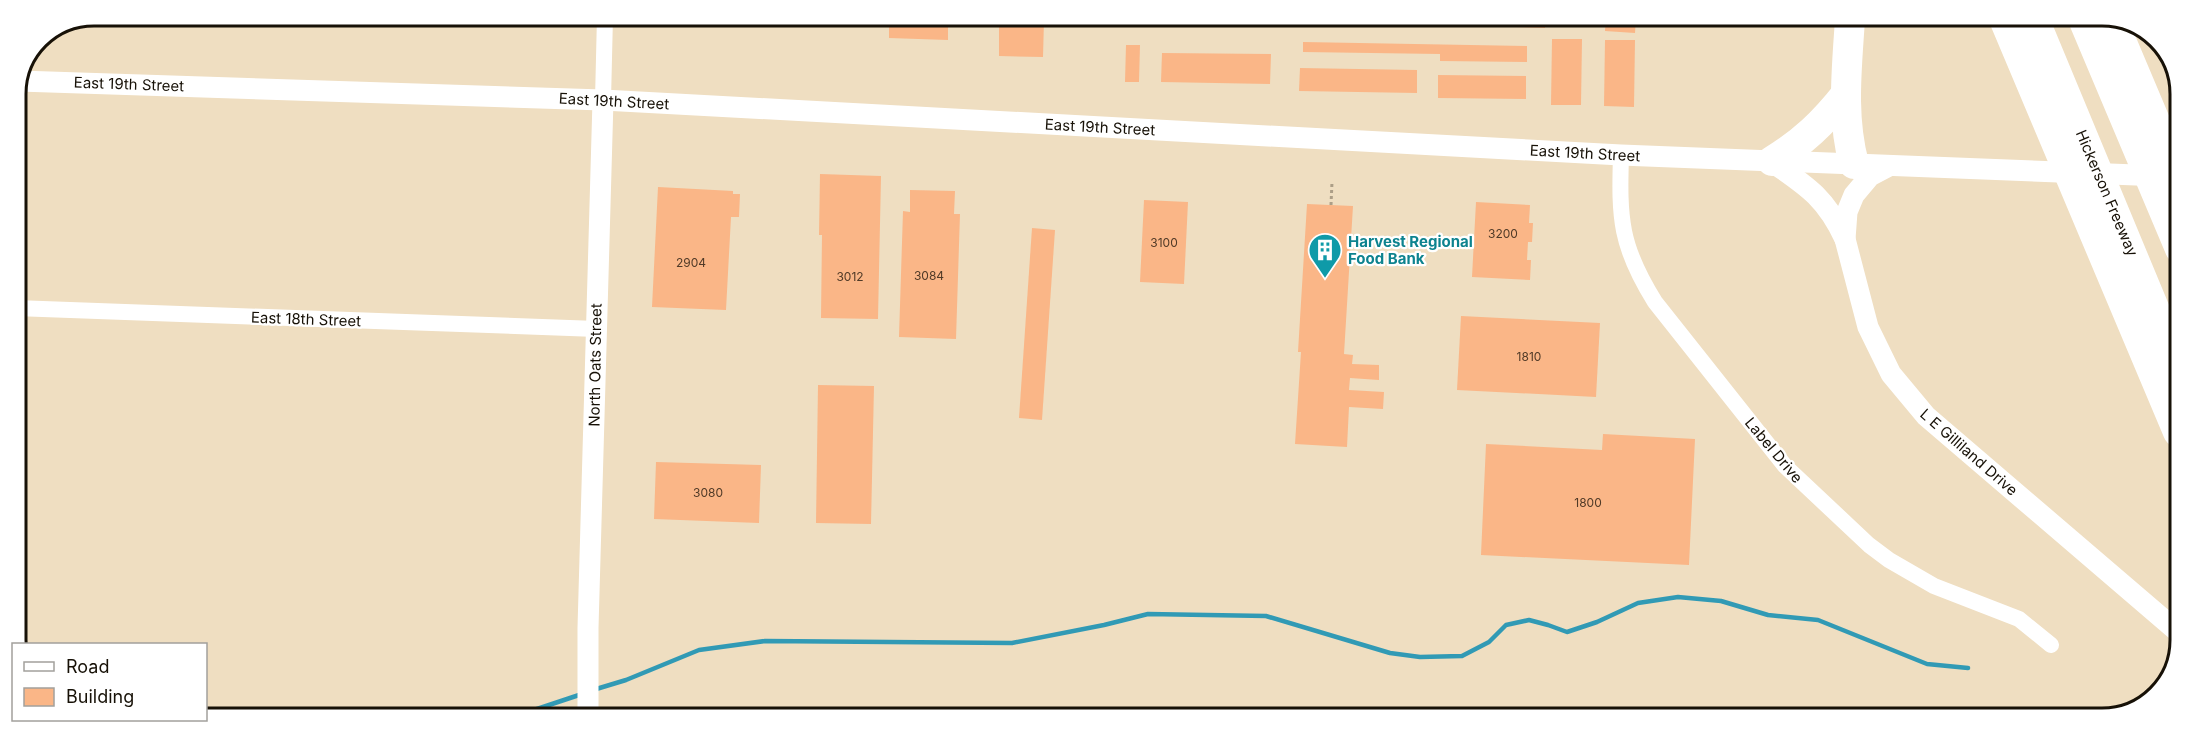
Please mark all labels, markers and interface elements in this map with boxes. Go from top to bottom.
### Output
street label: East 19th Street [73,73,185,95]
street label: East 19th Street [558,89,670,113]
street label: East 19th Street [1044,115,1156,139]
street label: Hickerson Freeway [2072,127,2142,260]
street label: East 19th Street [1529,141,1641,165]
house number: 3200 [1488,226,1518,241]
building icon: Harvest Regional Food Bank [1307,232,1343,279]
place label: Harvest Regional Food Bank [1348,232,1473,268]
house number: 3100 [1150,235,1178,250]
house number: 2904 [676,255,706,270]
house number: 3084 [914,268,944,283]
house number: 3012 [836,269,864,284]
street label: North Oats Street [584,303,606,427]
street label: East 18th Street [251,308,361,330]
house number: 1810 [1517,349,1541,364]
street label: L E Gilliland Drive [1916,404,2022,500]
street label: Label Drive [1741,413,1807,487]
house number: 3080 [693,485,723,500]
house number: 1800 [1574,495,1602,510]
legend [12,643,207,721]
text: Road [66,656,109,677]
text: Building [66,686,134,707]

